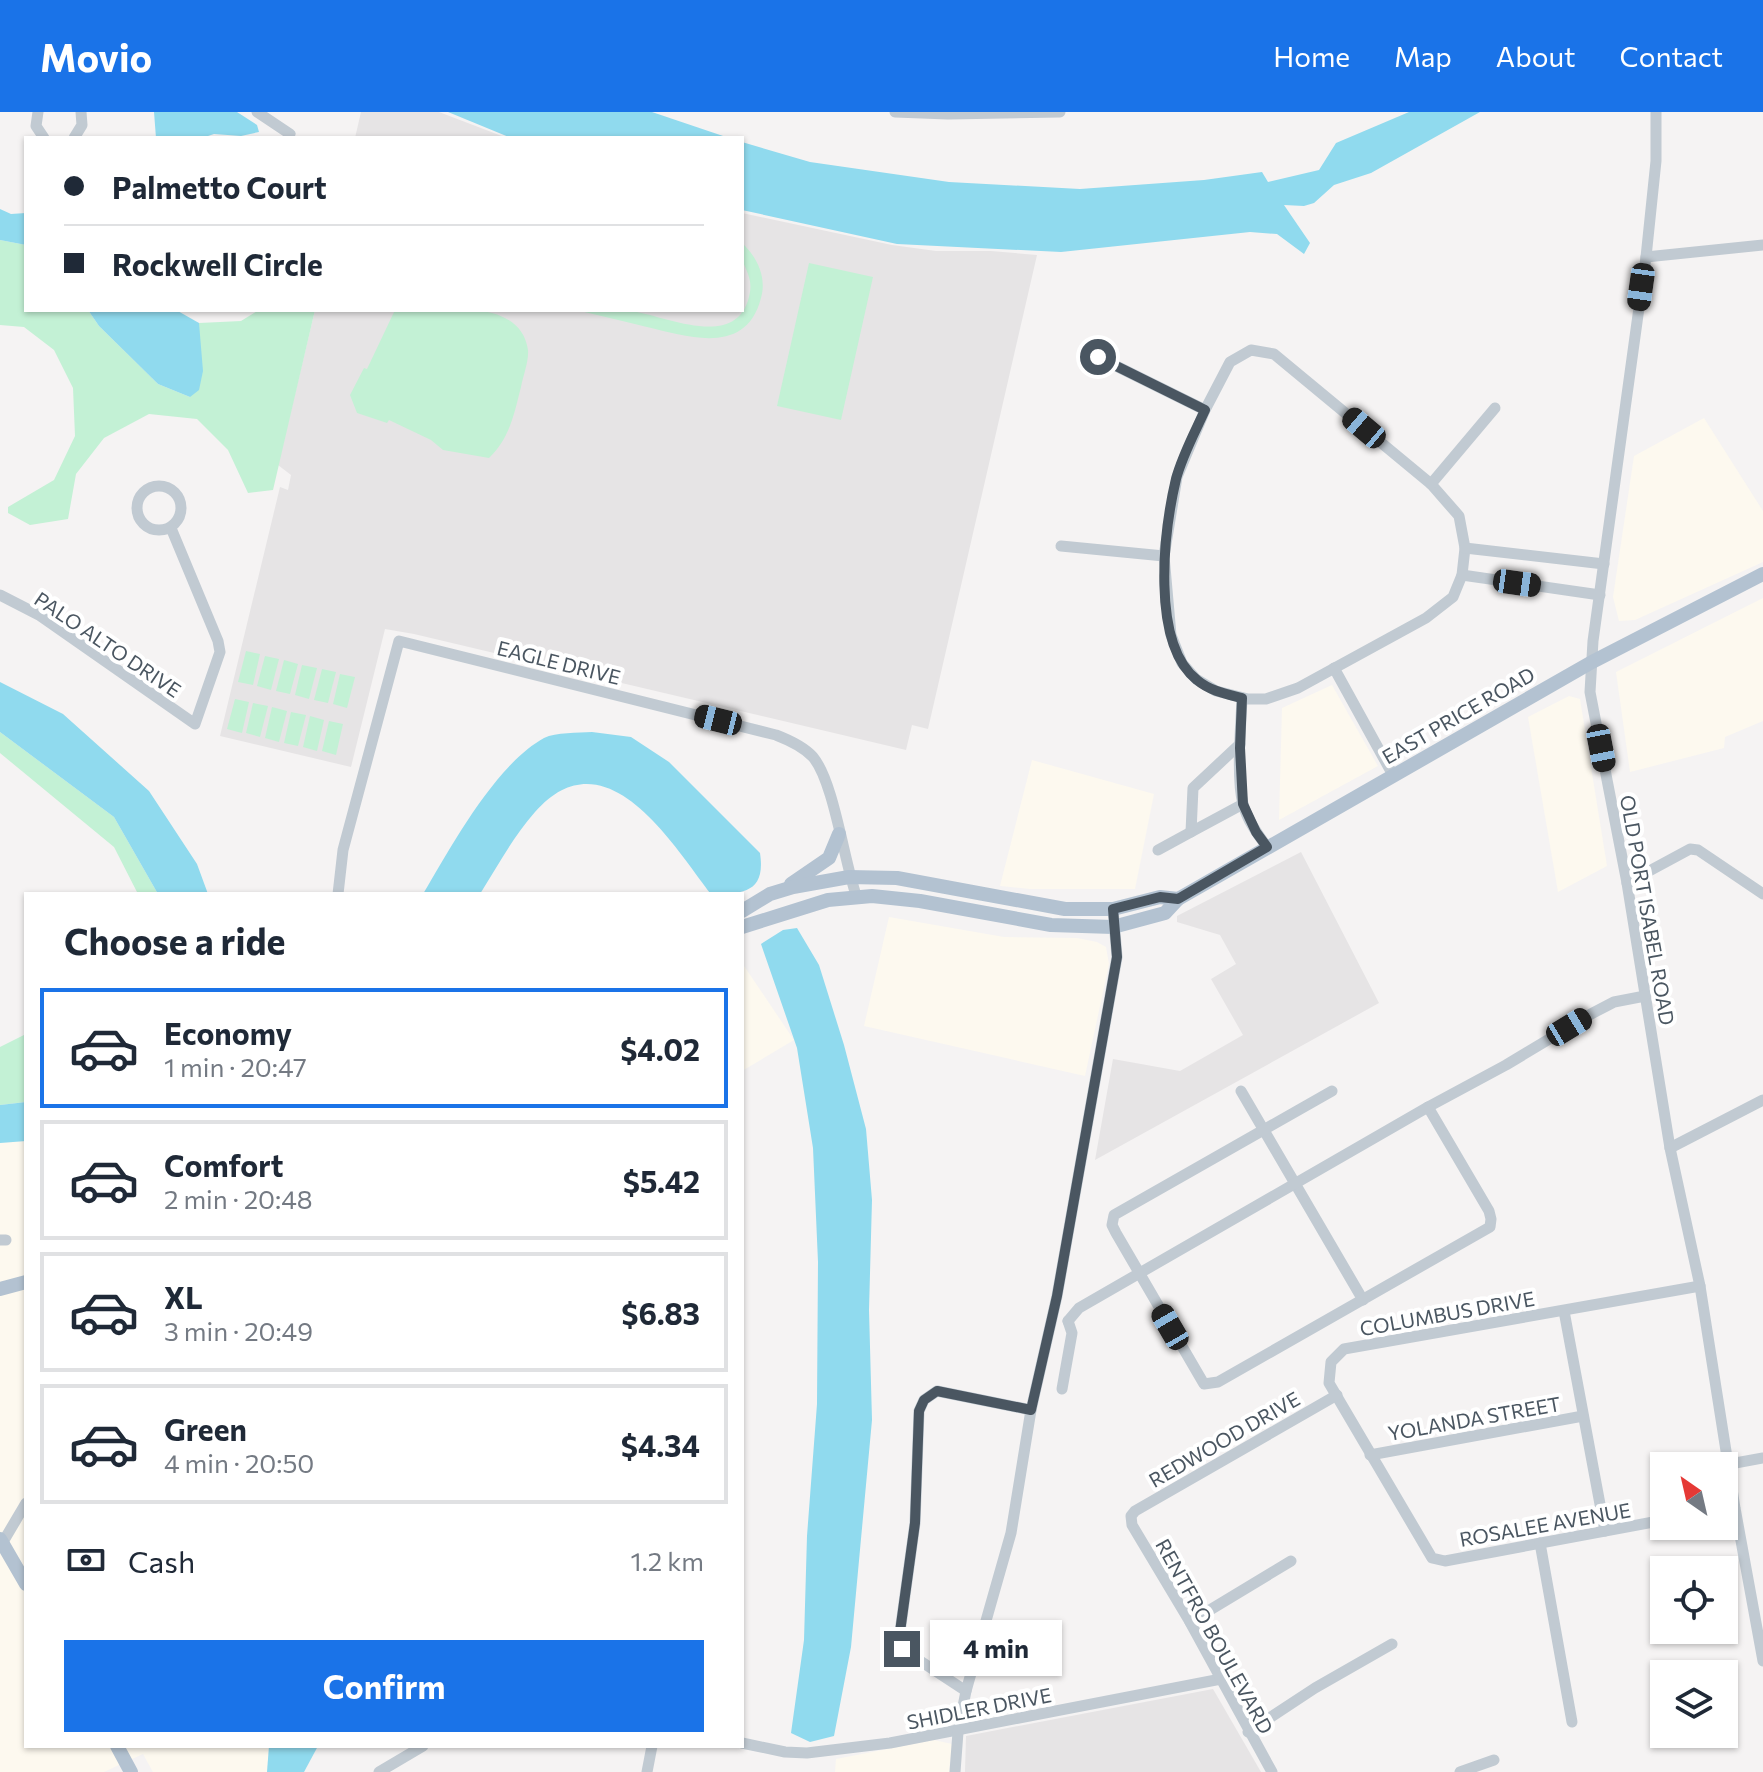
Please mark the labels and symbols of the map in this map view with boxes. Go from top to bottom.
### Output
car [1626,262,1656,312]
route start [1080,339,1116,375]
car [1338,403,1390,453]
car [1492,568,1542,598]
street label: PALO ALTO DRIVE [30,586,186,702]
street label: EAGLE DRIVE [495,635,623,689]
street label: EAST PRICE ROAD [1377,662,1539,768]
car [692,703,744,737]
car [1585,722,1617,774]
street label: OLD PORT ISABEL ROAD [1616,793,1680,1027]
car [1542,1004,1596,1050]
street label: COLUMBUS DRIVE [1358,1286,1536,1340]
car [1148,1300,1192,1354]
street label: REDWOOD DRIVE [1144,1386,1304,1492]
street label: YOLANDA STREET [1386,1391,1562,1445]
north arrow [1650,1452,1738,1540]
street label: ROSALEE AVENUE [1457,1497,1633,1551]
street label: RENTFRO BOULEVARD [1151,1534,1279,1738]
callout: 4 min [930,1621,1062,1677]
route end [884,1631,920,1667]
street label: SHIDLER DRIVE [905,1682,1053,1734]

